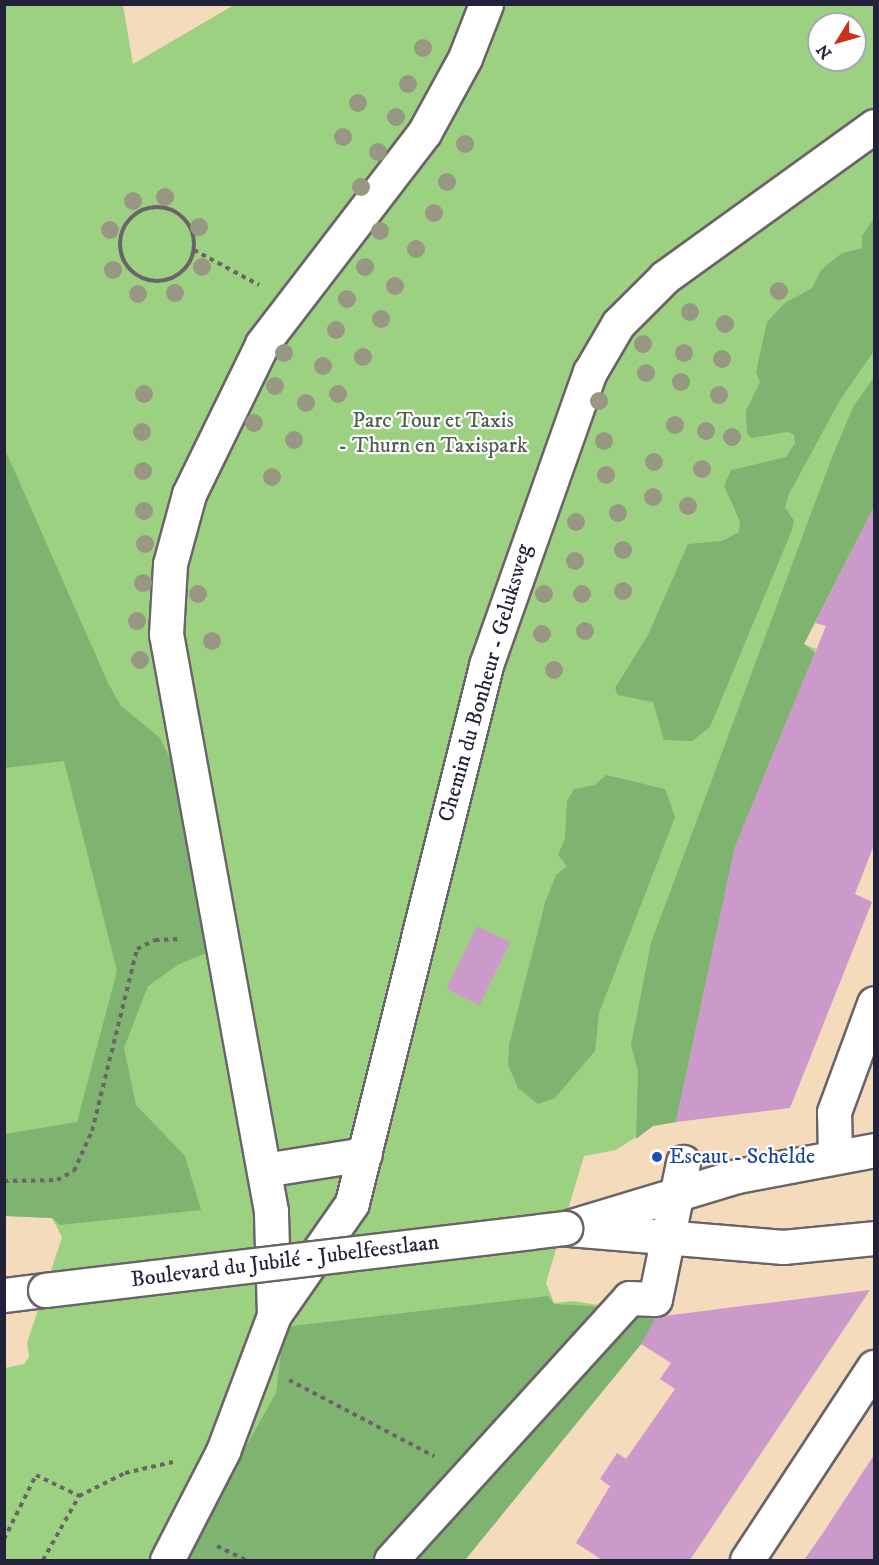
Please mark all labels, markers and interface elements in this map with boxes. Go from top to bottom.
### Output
north arrow [807,12,867,72]
text: N [812,40,836,63]
park label: Parc Tour et Taxis - Thurn en Taxispark [338,407,528,458]
street label: Chemin du Bonheur - Geluksweg [433,541,537,825]
place label: Escaut - Schelde [669,1144,815,1170]
marker: Escaut - Schelde [650,1150,664,1164]
street label: Boulevard du Jubilé - Jubelfeestlaan [129,1229,441,1293]

